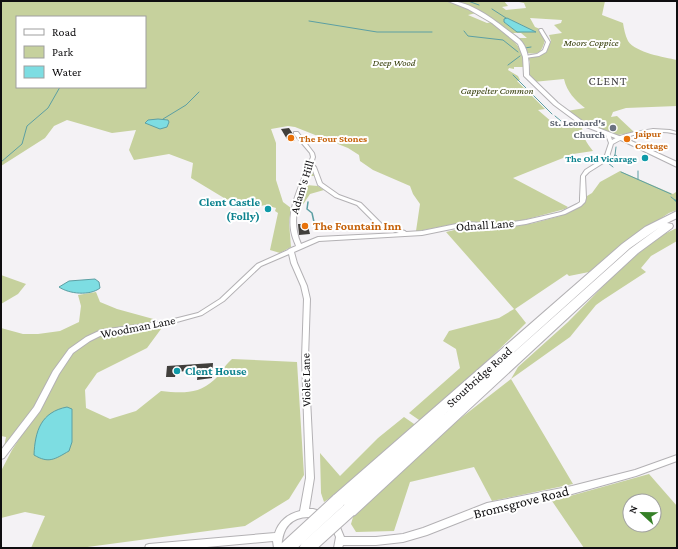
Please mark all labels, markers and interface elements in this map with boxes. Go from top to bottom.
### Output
legend [16,16,146,88]
text: Road [52,25,77,39]
park label: Moors Coppice [563,37,619,48]
text: Park [52,45,74,59]
park label: Deep Wood [373,57,416,68]
text: Water [52,65,82,79]
district label: CLENT [588,74,628,88]
park label: Gappelter Common [461,85,533,96]
place label: St. Leonard's Church [550,117,605,140]
marker: St. Leonard's Church [608,123,618,133]
place label: Jaipur Cottage [634,128,668,151]
marker: The Four Stones [286,133,296,143]
place label: The Four Stones [299,133,367,144]
marker: Jaipur Cottage [622,134,632,144]
place label: The Old Vicarage [565,153,637,164]
marker: The Old Vicarage [640,153,650,163]
street label: Adam's Hill [287,158,317,216]
place label: Clent Castle (Folly) [199,195,260,223]
marker: Clent Castle (Folly) [263,204,273,214]
street label: Odnall Lane [455,216,515,234]
place label: The Fountain Inn [313,219,402,233]
marker: The Fountain Inn [300,221,310,231]
street label: Woodman Lane [99,313,177,341]
street label: Stourbridge Road [443,343,515,410]
street label: Violet Lane [299,353,313,407]
place label: Clent House [185,364,247,378]
marker: Clent House [172,366,182,376]
street label: Bromsgrove Road [472,482,571,522]
north arrow [622,493,662,533]
text: N [626,503,640,515]

